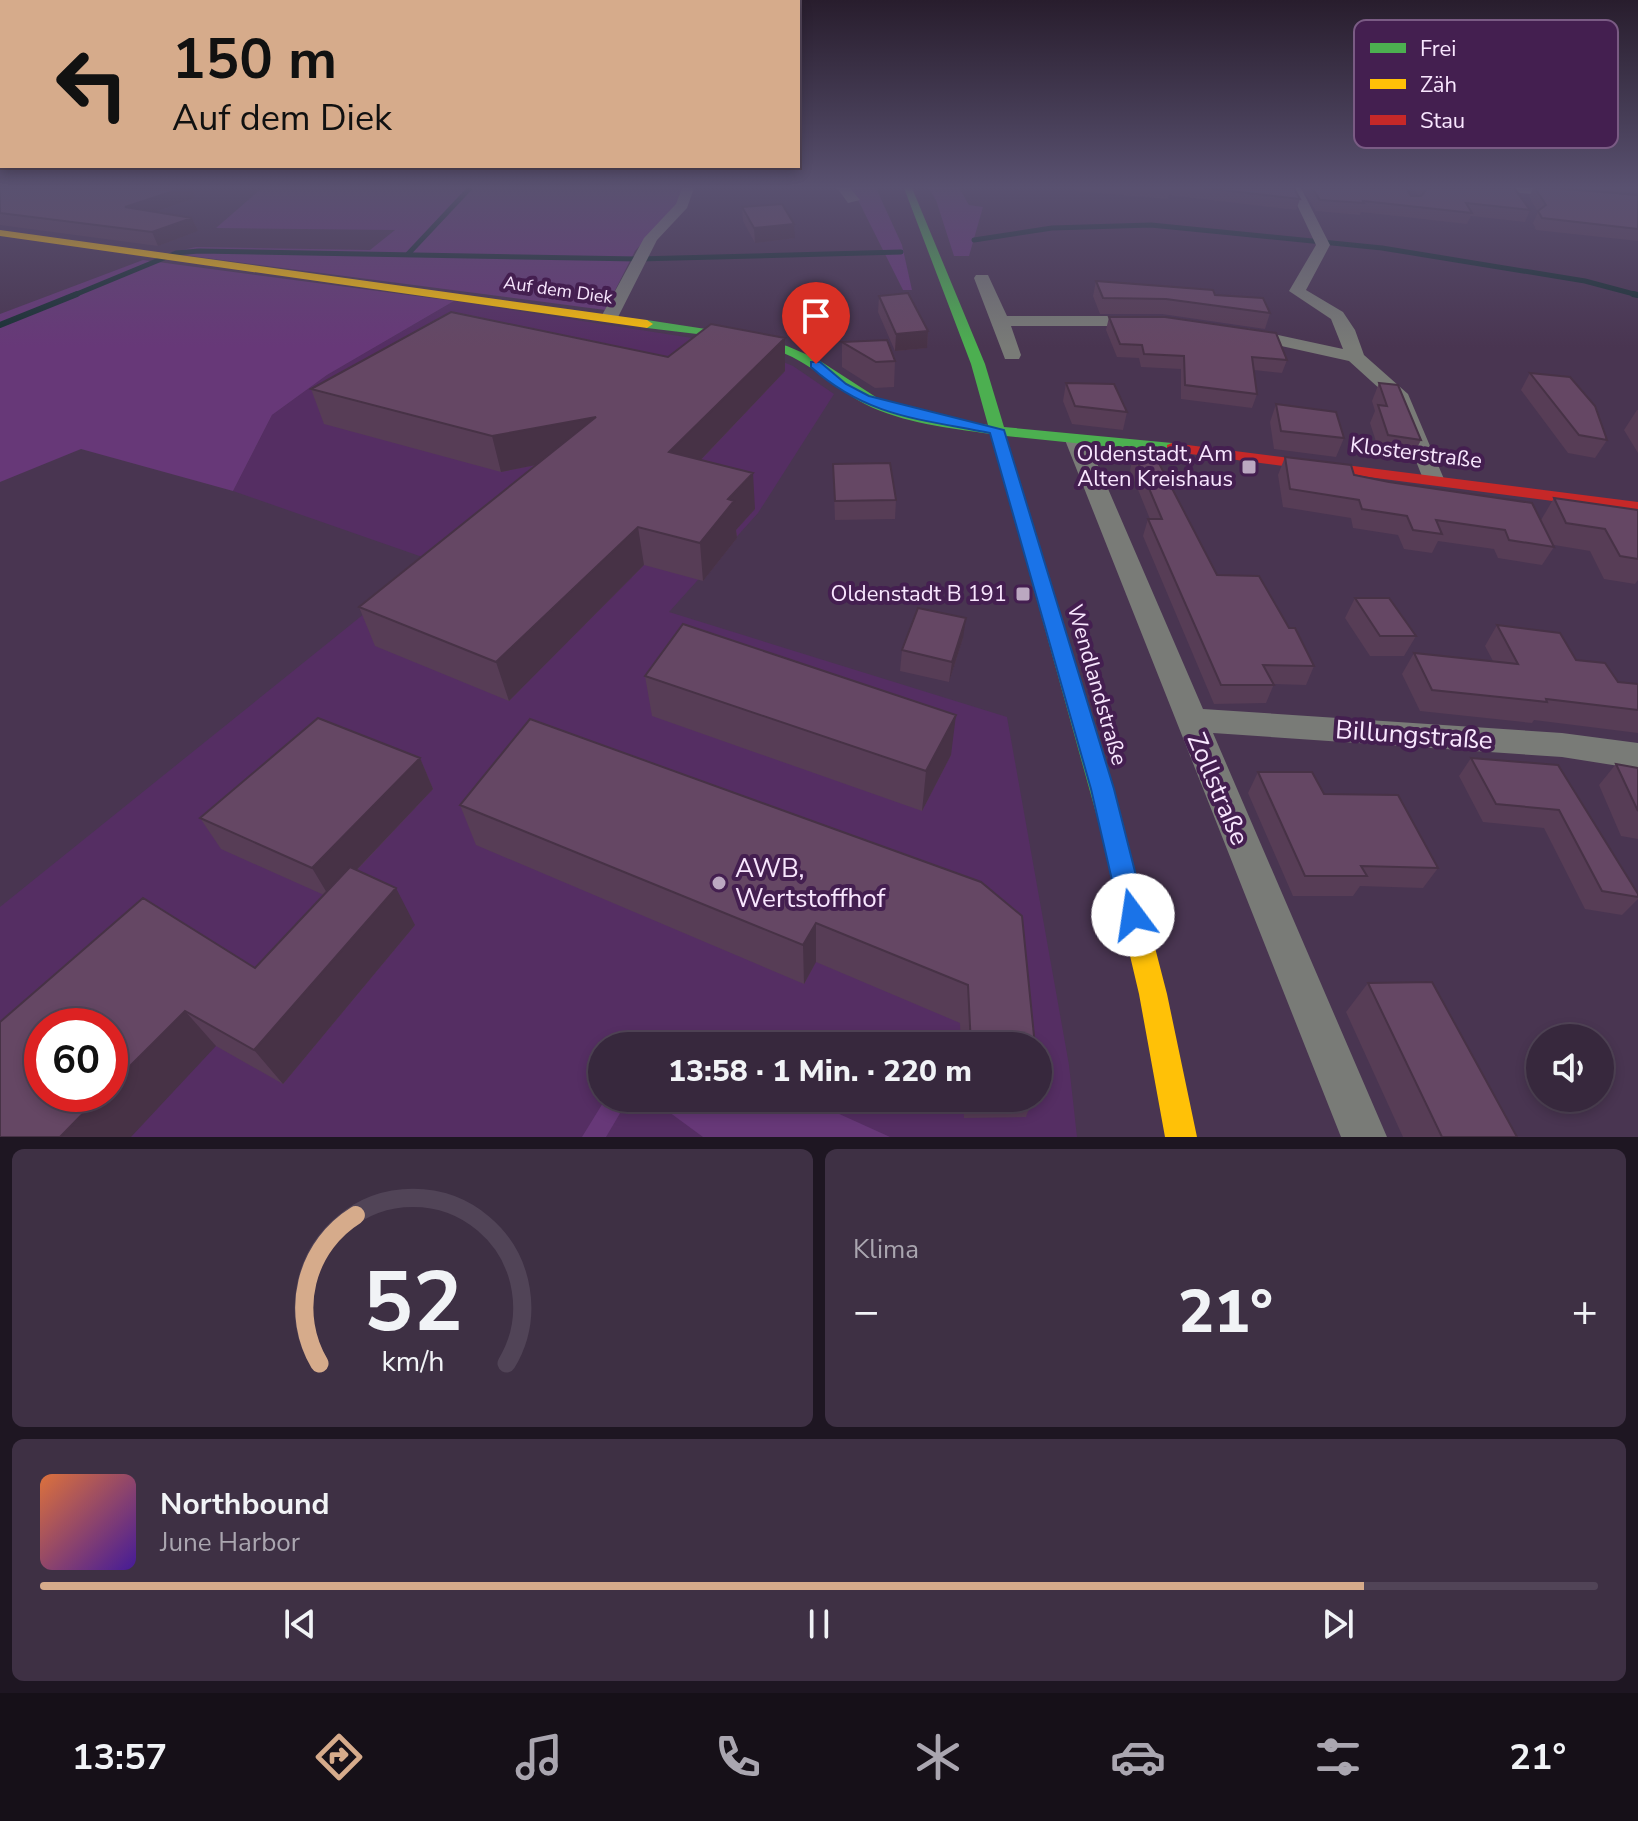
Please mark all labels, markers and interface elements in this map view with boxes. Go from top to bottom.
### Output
legend [1354,20,1618,148]
text: 150 m [172,21,337,98]
icon: left [40,32,144,136]
text: Frei [1420,34,1456,64]
text: Zäh [1420,70,1457,100]
text: Auf dem Diek [172,94,392,143]
text: Stau [1420,106,1465,136]
street label: Auf dem Diek [502,270,615,310]
pin [782,282,850,364]
icon: arrive [794,294,838,338]
street label: Klosterstraße [1348,430,1484,476]
place label: Oldenstadt, Am Alten Kreishaus [1076,439,1233,494]
marker: Oldenstadt, Am Alten Kreishaus [1240,458,1258,476]
place label: Oldenstadt B 191 [831,579,1007,609]
marker: Oldenstadt B 191 [1014,585,1032,603]
street label: Wendlandstraße [1060,601,1134,769]
street label: Billungstraße [1334,712,1494,758]
street label: Zollstraße [1179,727,1257,851]
place label: AWB, Wertstoffhof [735,851,886,916]
position arrow [1091,873,1175,957]
marker: AWB, Wertstoffhof [710,874,728,892]
speed limit sign: 60 [24,1008,128,1112]
map controls [1526,1024,1614,1112]
button: sound [1526,1024,1614,1112]
text: 13:58 · 1 Min. · 220 m [668,1051,972,1092]
text: Klima [853,1232,919,1267]
text: 52 [363,1246,462,1359]
text: 21° [1178,1271,1273,1353]
text: − [853,1282,879,1342]
text: + [1572,1282,1598,1342]
text: km/h [381,1342,444,1381]
text: Northbound [160,1484,330,1525]
text: June Harbor [160,1525,300,1560]
icon: previous [278,1602,322,1646]
icon: pause [797,1602,841,1646]
icon: next [1316,1602,1360,1646]
icon: directions [311,1729,367,1785]
icon: music [511,1729,567,1785]
icon: phone [710,1729,766,1785]
icon: climate [910,1729,966,1785]
icon: car [1110,1729,1166,1785]
icon: filters [1310,1729,1366,1785]
text: 13:57 [72,1733,167,1782]
text: 21° [1509,1733,1566,1782]

